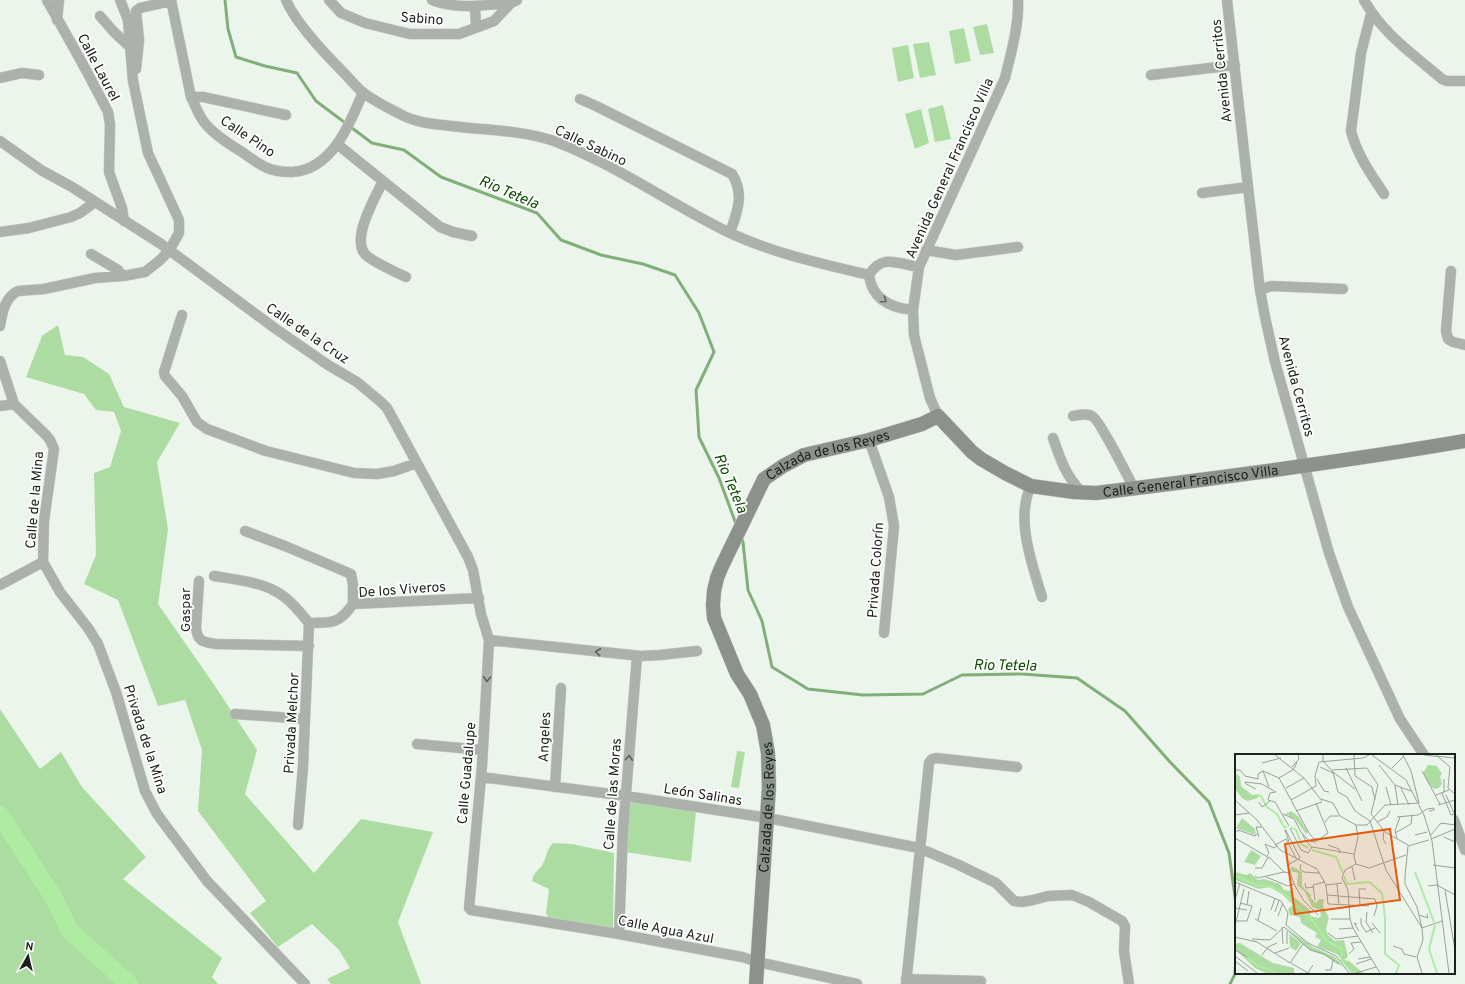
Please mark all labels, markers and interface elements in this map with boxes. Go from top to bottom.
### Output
street label: Sabino [400,10,444,29]
street label: Avenida Cerritos [1209,18,1236,123]
street label: Calle Laurel [73,31,123,104]
street label: Avenida General Francisco Villa [903,76,998,261]
street label: Calle Pino [216,113,278,162]
street label: Calle Sabino [552,122,629,171]
water label: Rio Tetela [476,172,541,215]
one-way arrow [880,295,887,303]
street label: Calle de la Cruz [262,300,352,368]
street label: Avenida Cerritos [1274,334,1317,439]
street label: Calzada de los Reyes [763,427,892,485]
street label: Calle de la Mina [23,451,48,550]
water label: Rio Tetela [709,451,751,517]
street label: Calle General Francisco Villa [1102,463,1280,502]
street label: Privada Colorín [865,522,888,619]
street label: De los Viveros [358,579,446,602]
street label: Gaspar [178,587,195,632]
one-way arrow [595,647,601,656]
water label: Rio Tetela [973,656,1037,677]
street label: Privada Melchor [281,671,304,774]
one-way arrow [483,676,492,682]
street label: Privada de la Mina [119,683,170,796]
street label: Angeles [536,711,555,763]
street label: Calle Guadalupe [455,721,480,825]
street label: Calle de las Moras [601,738,626,851]
street label: Calzada de los Reyes [756,740,779,873]
one-way arrow [624,754,633,761]
inset map [1235,754,1455,974]
street label: León Salinas [662,781,743,810]
street label: Calle Agua Azul [616,913,715,948]
north arrow [8,936,48,976]
text: N [24,940,34,955]

